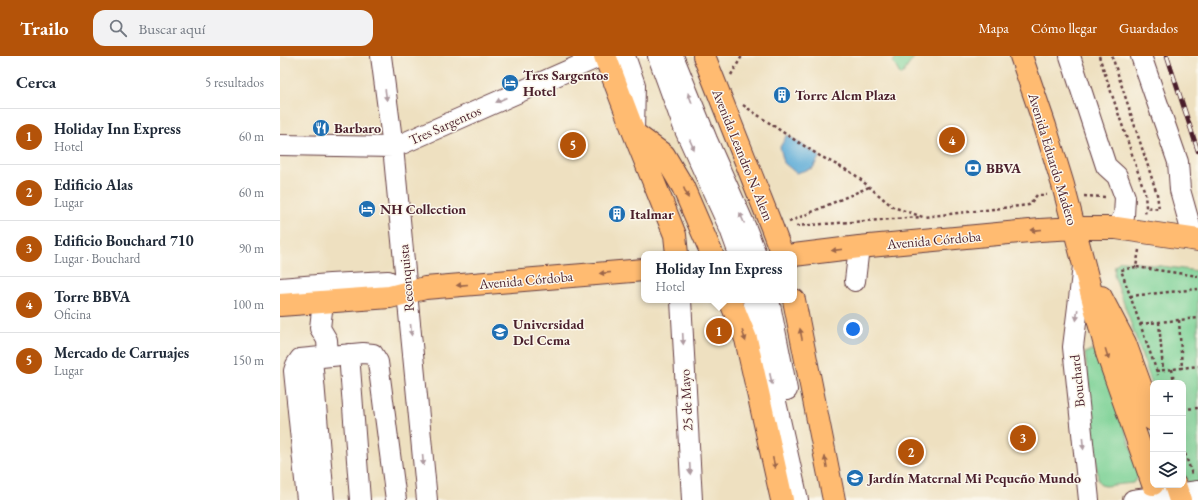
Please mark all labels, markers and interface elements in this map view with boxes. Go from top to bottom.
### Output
search box [93,10,373,46]
text: Trailo [20,16,69,41]
icon: search [107,17,129,39]
text: Buscar aquí [139,19,205,38]
text: Mapa [978,19,1009,37]
text: Cómo llegar [1031,19,1097,37]
text: Guardados [1119,19,1178,37]
place label: Tres Sargentos Hotel [523,66,608,100]
text: Cerca [16,71,56,93]
hotel icon: Tres Sargentos Hotel [500,73,520,93]
text: 5 resultados [205,74,264,91]
street label: Avenida Leandro N. Alem [708,85,778,224]
building icon: Torre Alem Plaza [772,85,792,105]
place label: Torre Alem Plaza [795,86,897,104]
one-way arrow [383,89,389,101]
street label: Avenida Eduardo Madero [1024,90,1082,227]
one-way arrow [687,92,693,104]
one-way arrow [495,97,507,104]
street label: Tres Sargentos [406,101,484,149]
restaurant icon: Barbaro [311,118,331,138]
text: Holiday Inn Express [54,119,181,138]
place label: Barbaro [334,119,381,137]
pin: 4 [939,125,965,155]
text: 1 [26,128,32,145]
text: 60 m [239,128,264,145]
pin: 5 [560,130,586,160]
text: Hotel [54,138,83,155]
one-way arrow [689,139,695,150]
bank icon: BBVA [963,158,983,178]
place label: BBVA [986,159,1022,177]
text: Edificio Alas [54,175,133,194]
text: 2 [26,184,32,201]
text: 60 m [239,184,264,201]
one-way arrow [683,187,689,199]
text: Lugar [54,194,84,211]
hotel icon: NH Collection [357,199,377,219]
place label: NH Collection [380,200,466,218]
building icon: Italmar [607,204,627,224]
place label: Italmar [630,205,674,223]
one-way arrow [739,212,745,223]
street label: Avenida Córdoba [885,227,982,253]
one-way arrow [1030,227,1042,234]
text: Edificio Bouchard 710 [54,231,194,250]
text: 3 [26,240,32,257]
text: 90 m [239,240,264,257]
street label: Reconquista [394,243,418,312]
one-way arrow [831,247,843,253]
text: Lugar · Bouchard [54,250,140,267]
popup [641,251,797,303]
text: Holiday Inn Express [656,259,782,278]
street label: Avenida Córdoba [477,267,574,293]
one-way arrow [599,270,611,277]
text: Hotel [656,278,685,295]
one-way arrow [456,282,468,288]
text: Torre BBVA [54,287,130,306]
text: 4 [26,296,32,313]
text: 100 m [233,296,264,313]
text: Oficina [54,306,91,323]
one-way arrow [1074,309,1080,321]
place label: Universidad Del Cema [513,315,585,349]
pin: 1 [706,316,732,346]
your location [843,319,863,339]
school or university icon: Universidad Del Cema [490,322,510,342]
one-way arrow [408,324,415,336]
one-way arrow [797,328,803,340]
one-way arrow [742,331,748,343]
one-way arrow [679,333,686,345]
text: Mercado de Carruajes [54,343,189,362]
one-way arrow [1104,349,1110,361]
text: 5 [26,352,32,369]
text: 150 m [233,352,264,369]
street label: Bouchard [1065,353,1089,408]
text: Lugar [54,362,84,379]
street label: 25 de Mayo [675,368,697,431]
one-way arrow [768,373,774,385]
map controls [1150,380,1186,488]
button: + [1150,380,1186,416]
button: − [1150,416,1186,452]
pin: 3 [1010,423,1036,453]
pin: 2 [898,437,924,467]
one-way arrow [1080,438,1087,450]
button: layers [1150,452,1186,488]
one-way arrow [420,454,427,466]
one-way arrow [823,456,829,468]
one-way arrow [771,457,777,469]
one-way arrow [687,463,693,476]
school or university icon: Jardín Maternal Mi Pequeño Mundo [845,468,865,488]
place label: Jardín Maternal Mi Pequeño Mundo [866,469,1081,487]

